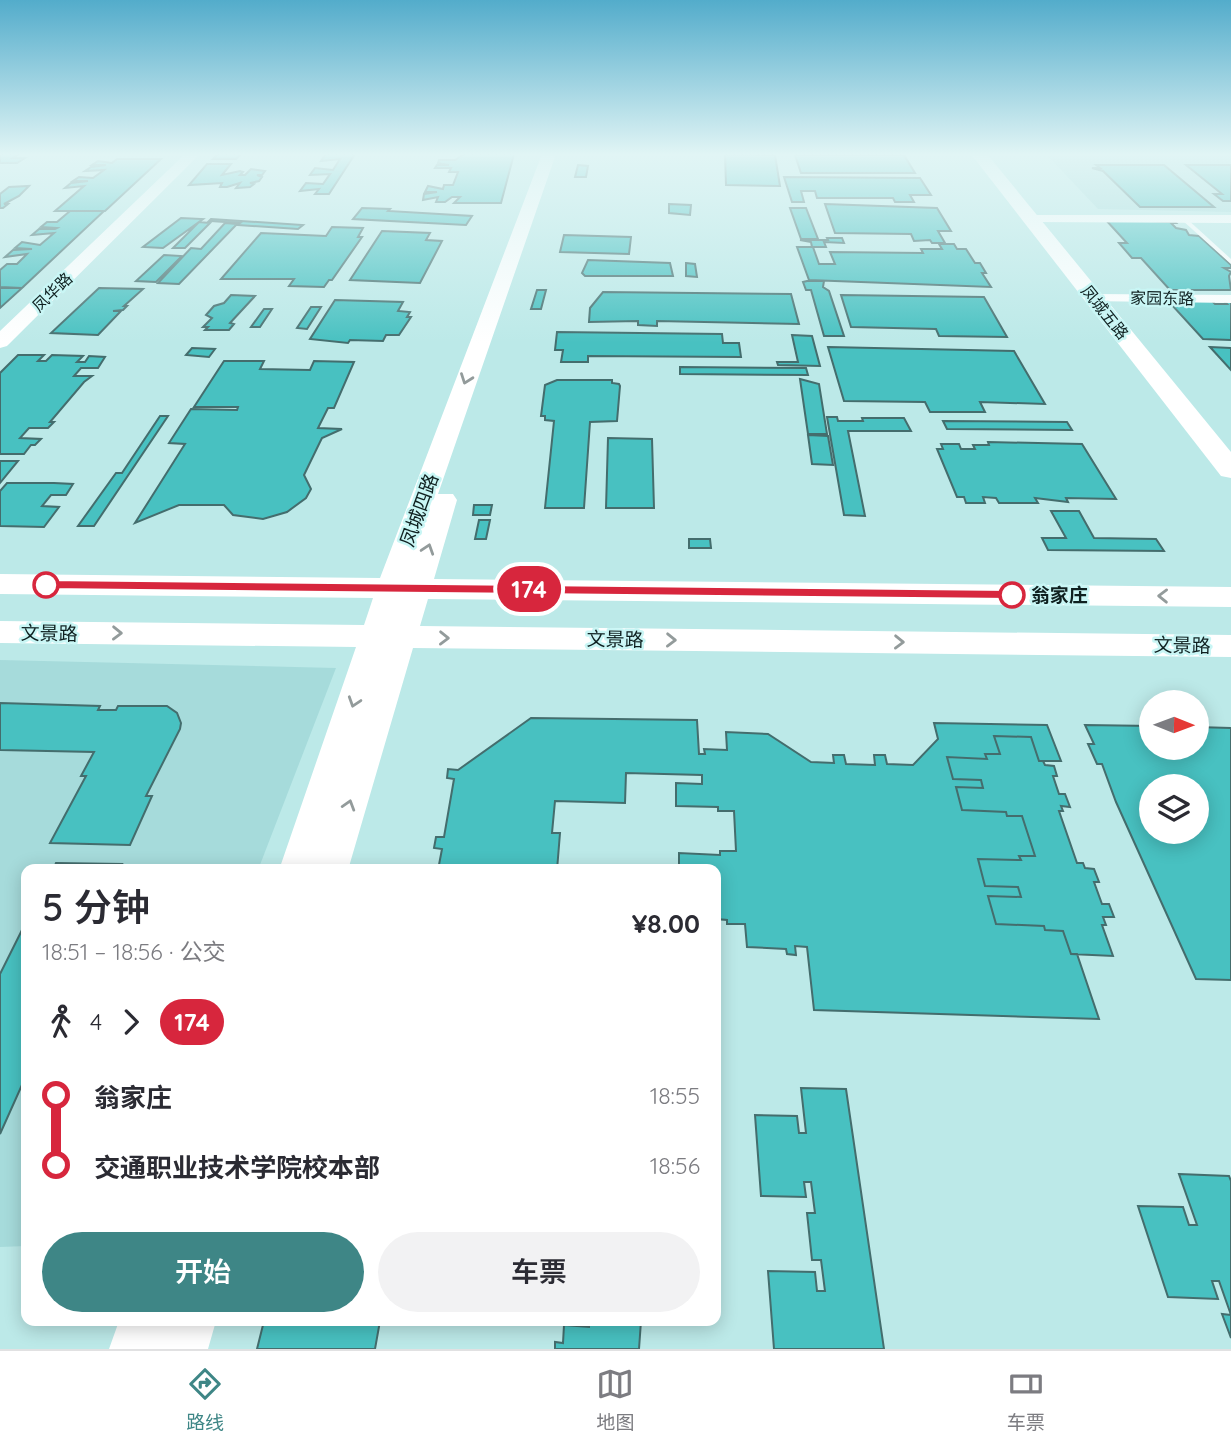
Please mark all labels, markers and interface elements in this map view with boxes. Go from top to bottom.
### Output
street label: 凤华路 [28,268,76,316]
street label: 凤城五路 [1077,281,1133,343]
street label: 家园东路 [1130,287,1194,309]
one-way arrow [460,372,474,384]
street label: 凤城四路 [395,470,443,550]
one-way arrow [420,543,435,555]
line badge: 174 [489,566,569,612]
unlabelled marker [33,572,59,598]
text: 174 [511,574,547,604]
marker: 翁家庄 [999,582,1025,608]
place label: 翁家庄 [1031,583,1088,607]
one-way arrow [1157,589,1168,604]
street label: 文景路 [20,621,78,645]
one-way arrow [112,626,123,641]
street label: 文景路 [586,627,644,651]
one-way arrow [439,630,450,646]
one-way arrow [667,632,677,648]
street label: 文景路 [1153,633,1211,657]
one-way arrow [894,635,905,650]
north arrow [1139,690,1209,760]
map controls [1139,690,1209,844]
one-way arrow [348,695,362,707]
button: layers [1139,774,1209,844]
one-way arrow [341,799,356,811]
text: 5 分钟 [42,883,150,931]
text: ¥8.00 [632,907,700,940]
text: 18:51 – 18:56 · 公交 [42,937,226,966]
icon: walk [42,1003,80,1041]
icon: forward [112,1003,150,1041]
text: 4 [90,1007,102,1036]
text: 174 [174,1007,210,1037]
text: 翁家庄 [94,1081,172,1114]
text: 18:55 [650,1081,700,1110]
text: 交通职业技术学院校本部 [94,1151,380,1184]
text: 18:56 [650,1151,700,1180]
button: 开始 [42,1232,364,1312]
button: 车票 [378,1232,700,1312]
tab: 路线 [186,1365,224,1434]
tab: 地图 [596,1365,635,1434]
tab: 车票 [1007,1365,1045,1434]

